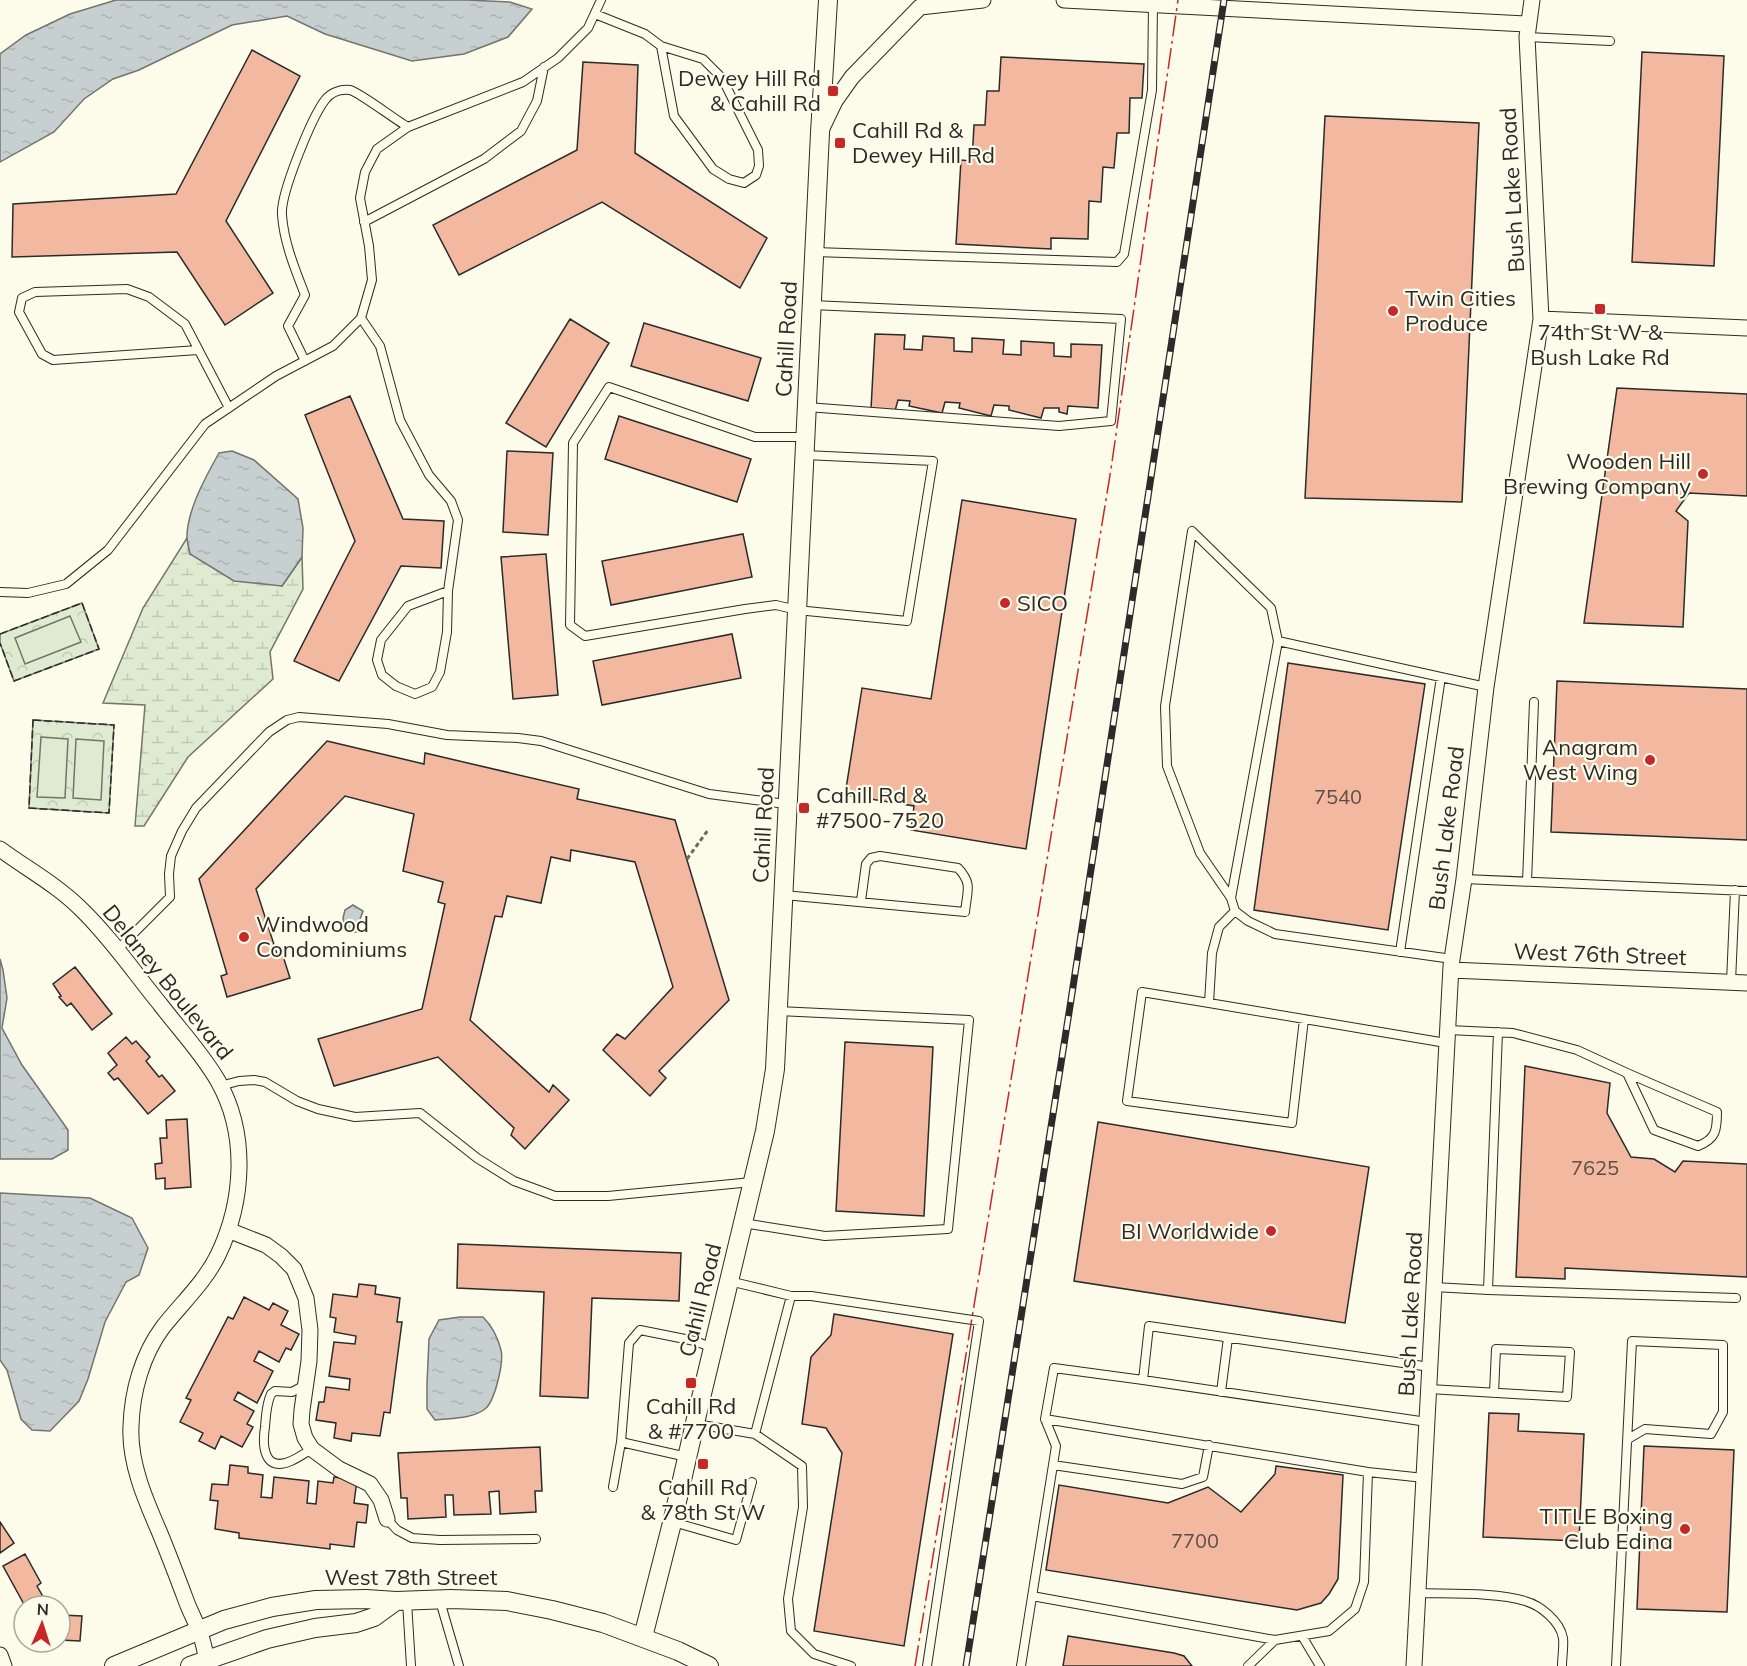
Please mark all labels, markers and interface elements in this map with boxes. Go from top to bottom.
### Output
place label: Dewey Hill Rd & Cahill Rd [678,64,821,117]
marker: Dewey Hill Rd & Cahill Rd [826,84,840,98]
street label: Bush Lake Road [1494,107,1530,273]
place label: Cahill Rd & Dewey Hill Rd [852,116,995,169]
marker: Cahill Rd & Dewey Hill Rd [833,136,847,150]
street label: Cahill Road [769,280,803,398]
place label: Twin Cities Produce [1405,284,1516,337]
marker: 74th St W & Bush Lake Rd [1593,302,1607,316]
marker: Twin Cities Produce [1386,304,1400,318]
place label: 74th St W & Bush Lake Rd [1530,318,1670,371]
place label: Wooden Hill Brewing Company [1503,447,1691,500]
marker: Wooden Hill Brewing Company [1696,467,1710,481]
place label: SICO [1017,589,1068,617]
marker: SICO [998,596,1012,610]
place label: Anagram West Wing [1523,733,1638,786]
street label: Bush Lake Road [1422,744,1470,912]
marker: Anagram West Wing [1643,753,1657,767]
street label: Cahill Road [746,766,780,884]
place label: Cahill Rd & #7500-7520 [816,781,944,834]
house number: 7540 [1314,784,1362,809]
marker: Cahill Rd & #7500-7520 [797,801,811,815]
street label: Delaney Boulevard [97,899,239,1065]
place label: Windwood Condominiums [256,910,407,963]
marker: Windwood Condominiums [237,930,251,944]
street label: West 76th Street [1513,937,1687,971]
house number: 7625 [1571,1155,1619,1180]
place label: BI Worldwide [1121,1217,1259,1245]
marker: BI Worldwide [1264,1224,1278,1238]
street label: Bush Lake Road [1392,1231,1428,1397]
street label: Cahill Road [672,1240,728,1360]
marker: Cahill Rd & #7700 [684,1376,698,1390]
place label: Cahill Rd & #7700 [646,1392,736,1445]
marker: Cahill Rd & 78th St W [696,1457,710,1471]
place label: Cahill Rd & 78th St W [641,1473,765,1526]
place label: TITLE Boxing Club Edina [1540,1502,1673,1555]
marker: TITLE Boxing Club Edina [1678,1522,1692,1536]
house number: 7700 [1171,1528,1219,1553]
street label: West 78th Street [325,1563,498,1591]
north arrow [12,1594,72,1654]
text: N [36,1599,49,1619]

